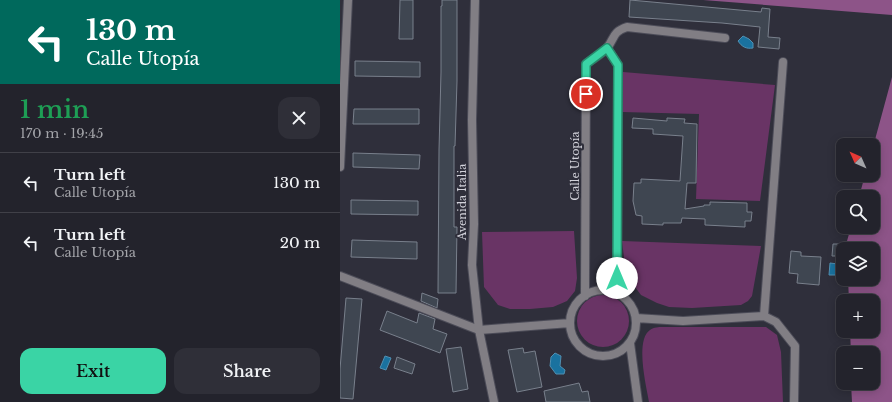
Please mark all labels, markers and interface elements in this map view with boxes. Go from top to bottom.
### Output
text: 130 m [86,13,176,48]
icon: left [20,16,72,68]
text: Calle Utopía [86,48,200,70]
pin [569,77,603,111]
icon: arrive [575,83,597,105]
text: 1 min [20,95,89,124]
button: close [278,97,320,139]
text: 170 m · 19:45 [20,125,103,142]
street label: Calle Utopía [568,130,582,201]
north arrow [836,138,880,182]
map controls [836,138,880,390]
street label: Avenida Italia [455,163,469,241]
text: Turn left [54,165,125,184]
icon: left [20,172,42,194]
text: 130 m [273,173,320,192]
text: Calle Utopía [54,184,136,201]
button: search [836,190,880,234]
text: Turn left [54,225,125,244]
icon: left [20,232,42,254]
text: 20 m [280,233,320,252]
button: layers [836,242,880,286]
text: Calle Utopía [54,244,136,261]
position arrow [596,257,638,299]
button: + [836,294,880,338]
button: − [836,346,880,390]
button: Exit [20,348,166,394]
button: Share [174,348,320,394]

